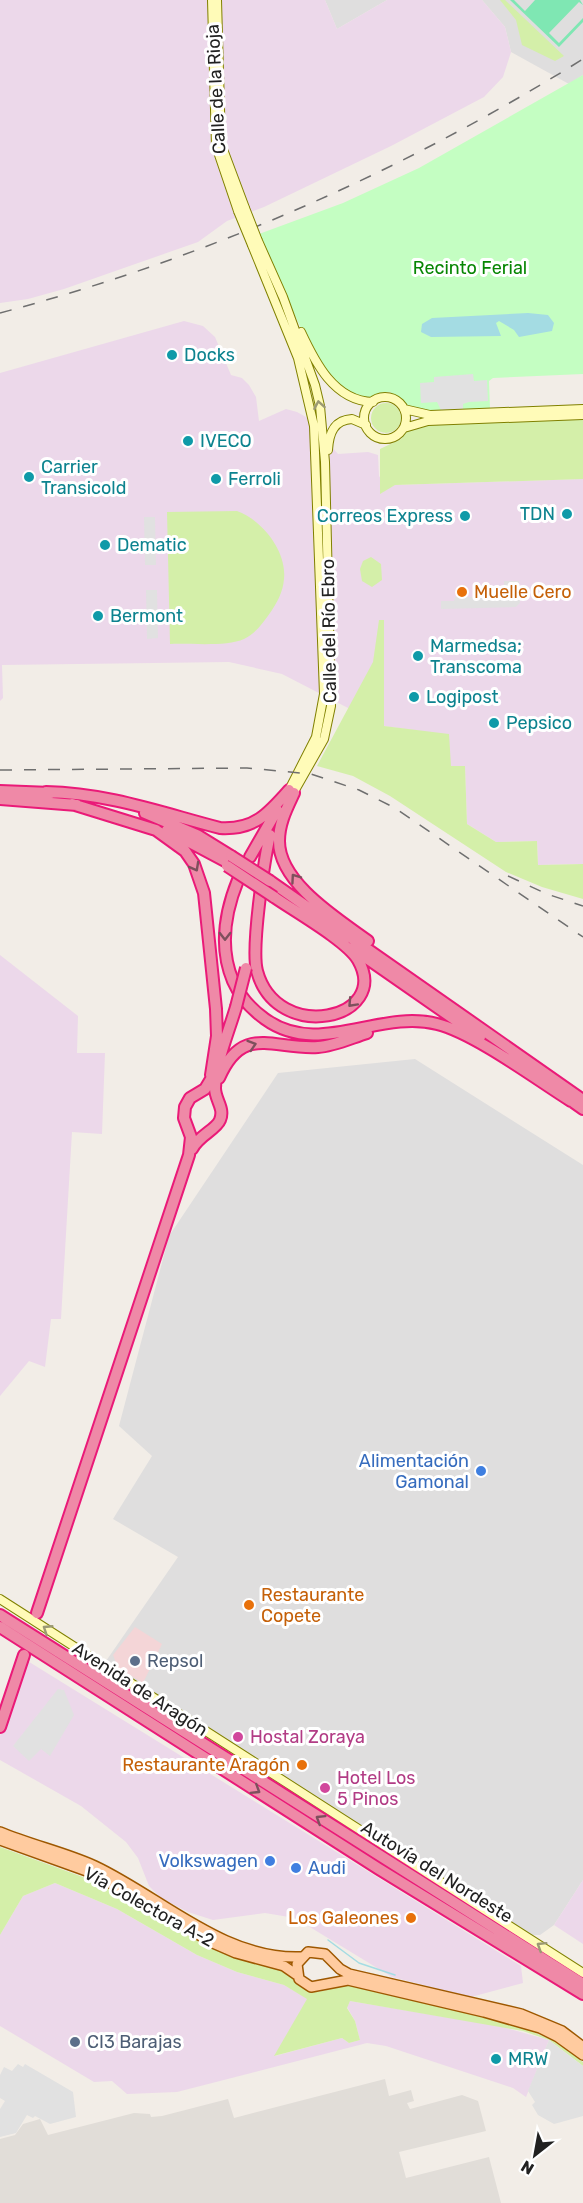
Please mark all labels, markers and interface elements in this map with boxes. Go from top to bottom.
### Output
street label: Calle de la Rioja [202,23,230,155]
park label: Recinto Ferial [413,257,527,279]
place label: Docks [184,344,235,366]
marker: Docks [165,348,179,362]
one-way arrow [313,401,326,411]
place label: IVECO [200,430,252,452]
marker: IVECO [181,434,195,448]
place label: Carrier Transicold [41,456,126,499]
place label: Ferroli [228,468,281,490]
marker: Carrier Transicold [22,470,36,484]
marker: Ferroli [209,472,223,486]
place label: TDN [520,503,555,525]
place label: Correos Express [317,505,453,527]
marker: TDN [560,507,574,521]
marker: Correos Express [458,509,472,523]
place label: Dematic [117,534,187,556]
marker: Dematic [98,538,112,552]
street label: Calle del Río Ebro [317,559,341,703]
place label: Muelle Cero [474,581,572,603]
marker: Muelle Cero [455,585,469,599]
place label: Bermont [110,605,183,627]
marker: Bermont [91,609,105,623]
place label: Marmedsa; Transcoma [430,635,522,678]
marker: Marmedsa; Transcoma [411,649,425,663]
place label: Logipost [426,686,499,708]
marker: Logipost [407,690,421,704]
place label: Pepsico [506,712,572,734]
marker: Pepsico [487,716,501,730]
one-way arrow [188,861,199,871]
one-way arrow [291,873,302,884]
one-way arrow [219,932,231,941]
one-way arrow [349,995,360,1006]
one-way arrow [246,1040,257,1052]
place label: Alimentación Gamonal [359,1450,469,1493]
marker: Alimentación Gamonal [474,1464,488,1478]
place label: Restaurante Copete [261,1584,364,1627]
marker: Restaurante Copete [242,1598,256,1612]
one-way arrow [43,1626,54,1637]
street label: Avenida de Aragón [68,1637,212,1741]
place label: Repsol [147,1650,203,1672]
marker: Repsol [128,1654,142,1668]
place label: Hostal Zoraya [250,1726,365,1748]
marker: Hostal Zoraya [231,1730,245,1744]
place label: Restaurante Aragón [122,1754,290,1776]
marker: Restaurante Aragón [295,1758,309,1772]
place label: Hotel Los 5 Pinos [337,1767,415,1810]
marker: Hotel Los 5 Pinos [318,1781,332,1795]
one-way arrow [249,1783,260,1794]
one-way arrow [316,1815,327,1826]
street label: Autovía del Nordeste [357,1816,517,1928]
place label: Volkswagen [159,1850,258,1872]
marker: Volkswagen [263,1854,277,1868]
place label: Audi [308,1857,346,1879]
marker: Audi [289,1861,303,1875]
street label: Vía Colectora A-2 [80,1862,218,1952]
place label: Los Galeones [288,1907,399,1929]
marker: Los Galeones [404,1911,418,1925]
one-way arrow [537,1943,548,1954]
place label: CI3 Barajas [87,2031,182,2053]
marker: CI3 Barajas [68,2035,82,2049]
place label: MRW [508,2048,548,2070]
marker: MRW [489,2052,503,2066]
north arrow [505,2125,565,2185]
text: N [518,2156,537,2179]

